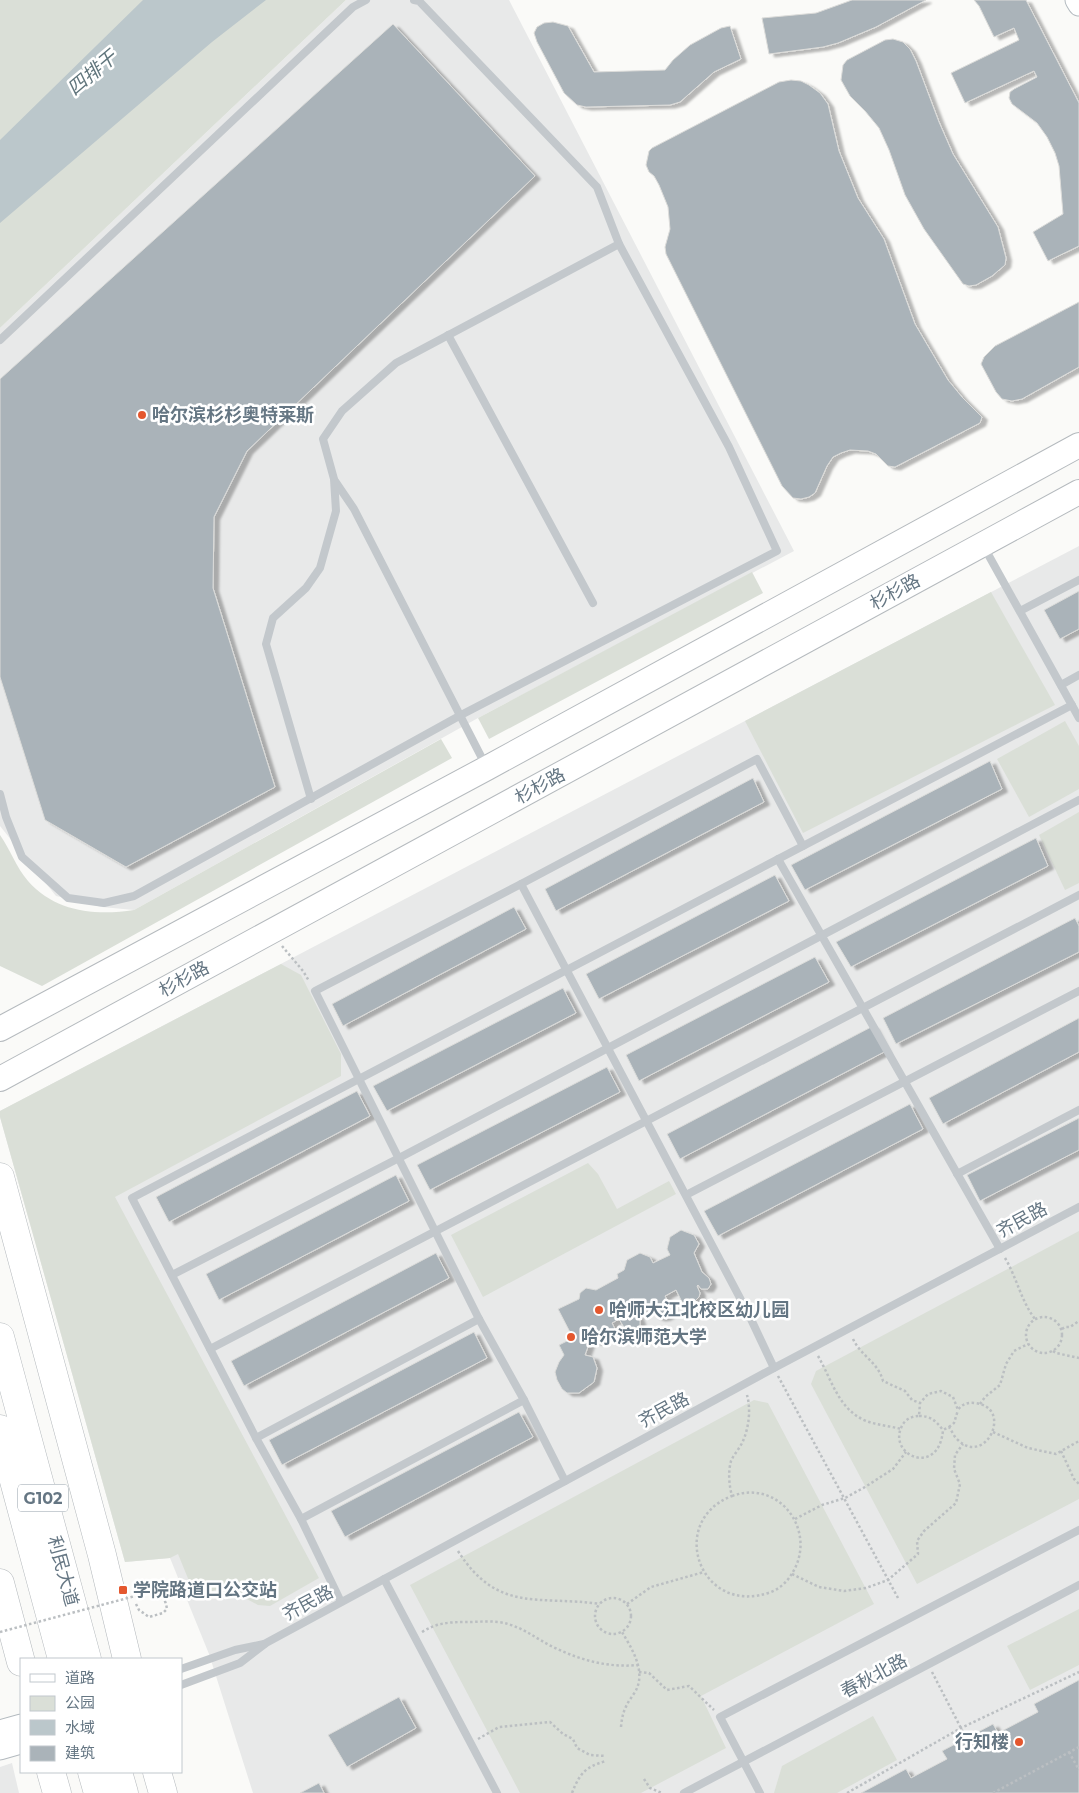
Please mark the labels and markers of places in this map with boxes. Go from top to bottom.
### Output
place label: 哈尔滨杉杉奥特莱斯 [152,404,314,426]
marker: 哈尔滨杉杉奥特莱斯 [136,409,148,421]
place label: 哈师大江北校区幼儿园 [609,1299,789,1321]
marker: 哈师大江北校区幼儿园 [593,1304,605,1316]
place label: 哈尔滨师范大学 [581,1326,707,1348]
marker: 哈尔滨师范大学 [565,1331,577,1343]
place label: 学院路道口公交站 [133,1579,277,1601]
marker: 学院路道口公交站 [117,1584,129,1596]
place label: 行知楼 [955,1731,1009,1753]
marker: 行知楼 [1013,1736,1025,1748]

